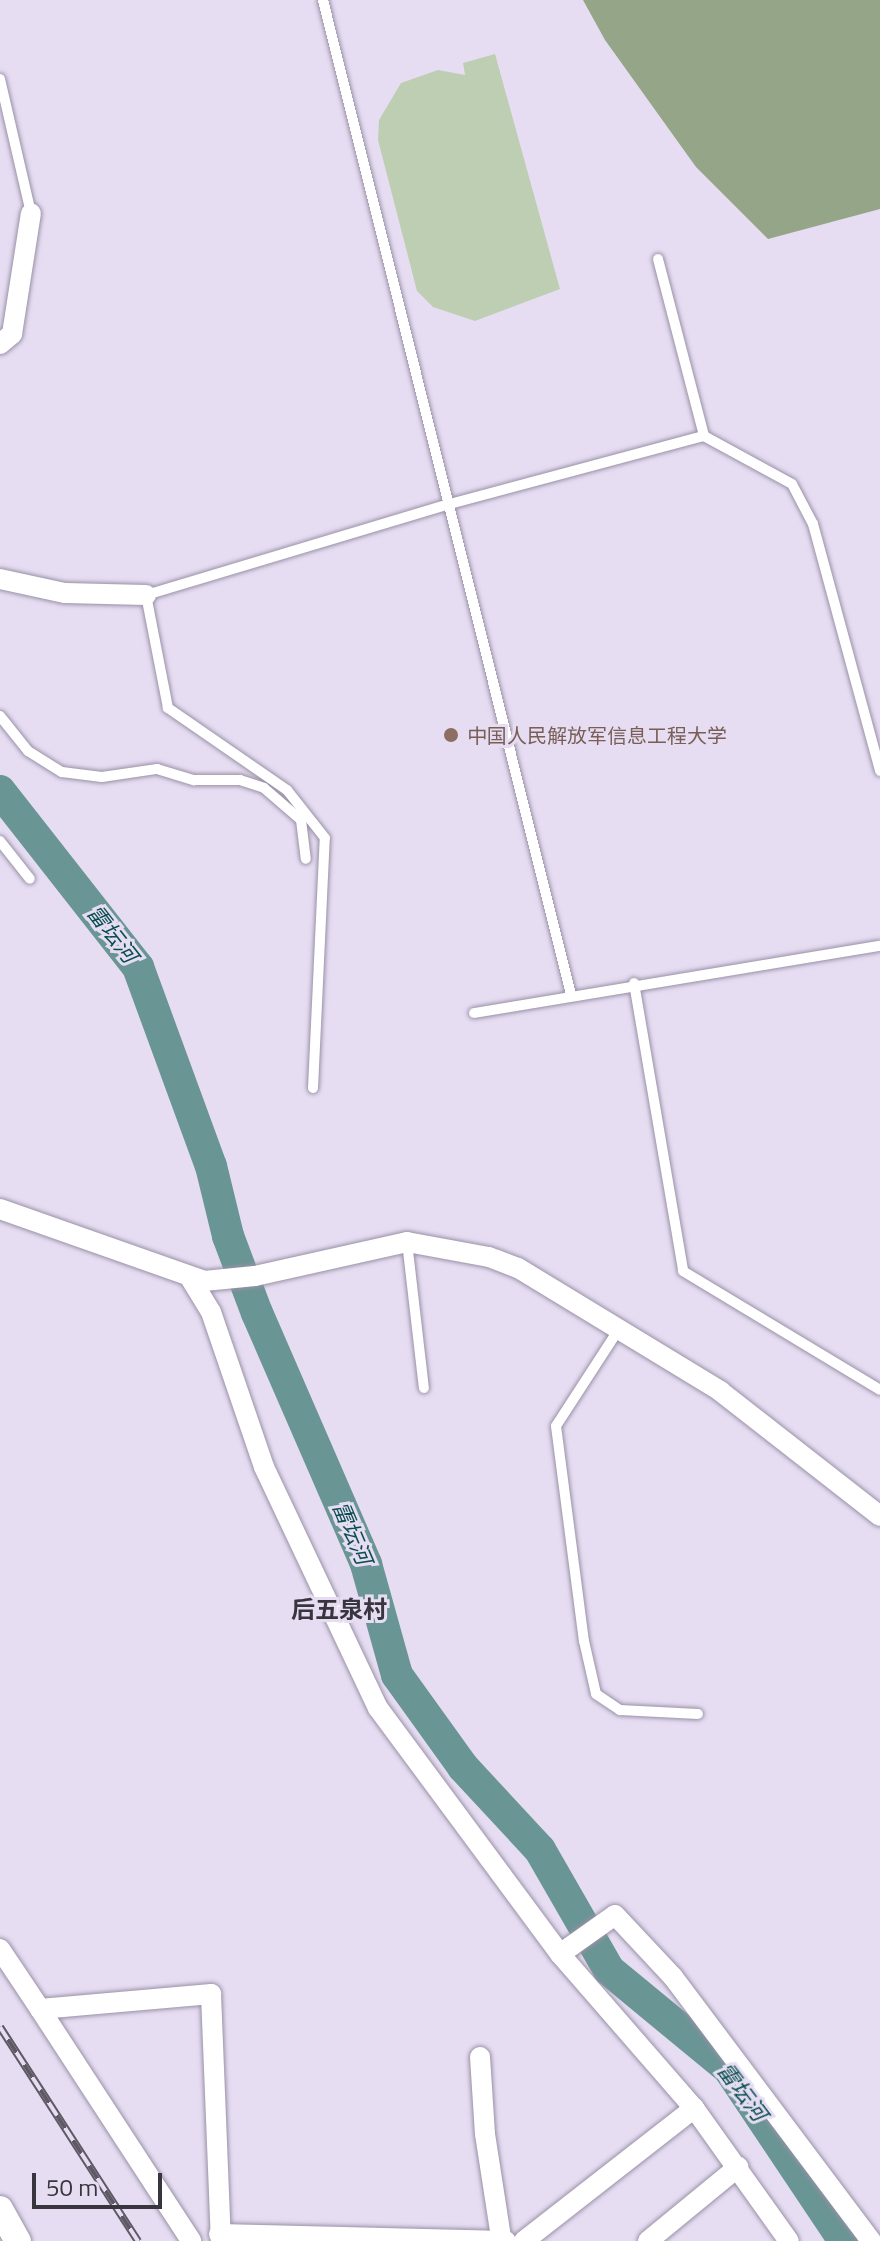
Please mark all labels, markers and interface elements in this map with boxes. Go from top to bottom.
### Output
place label: 中国人民解放军信息工程大学 [467,723,727,747]
marker: 中国人民解放军信息工程大学 [442,726,460,744]
water label: 雷坛河 [81,900,143,968]
water label: 雷坛河 [327,1497,377,1569]
district label: 后五泉村 [291,1596,387,1624]
water label: 雷坛河 [712,2058,772,2126]
scale bar [36,2157,166,2207]
text: 50 m [46,2169,98,2205]

